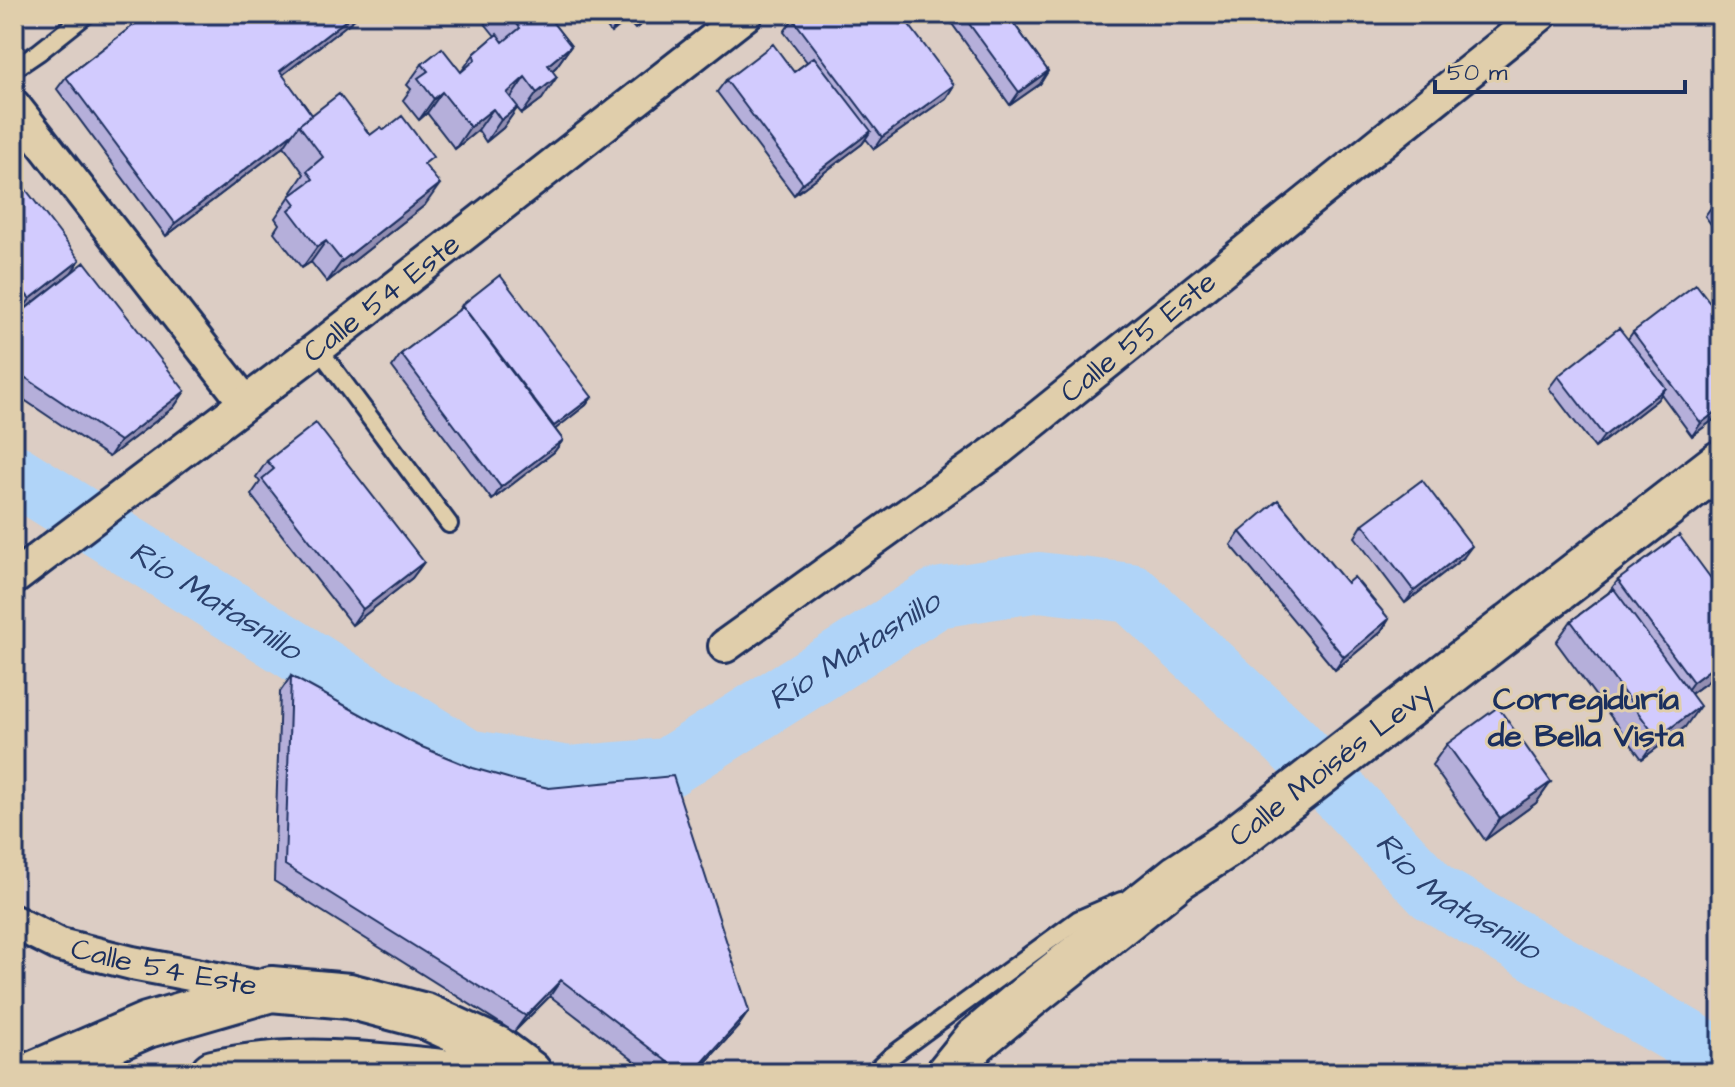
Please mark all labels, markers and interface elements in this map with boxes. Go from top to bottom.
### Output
scale bar [1435,44,1685,94]
text: 50 m [1447,56,1508,90]
street label: Calle 54 Este [294,224,469,373]
street label: Calle 55 Este [1051,262,1225,413]
water label: Río Matasnillo [121,530,312,673]
water label: Río Matasnillo [759,578,950,721]
street label: Calle Moisés Levy [1220,672,1442,857]
district label: Corregiduría de Bella Vista [1487,677,1685,759]
water label: Río Matasnillo [1365,822,1550,973]
street label: Calle 54 Este [67,928,261,1007]

